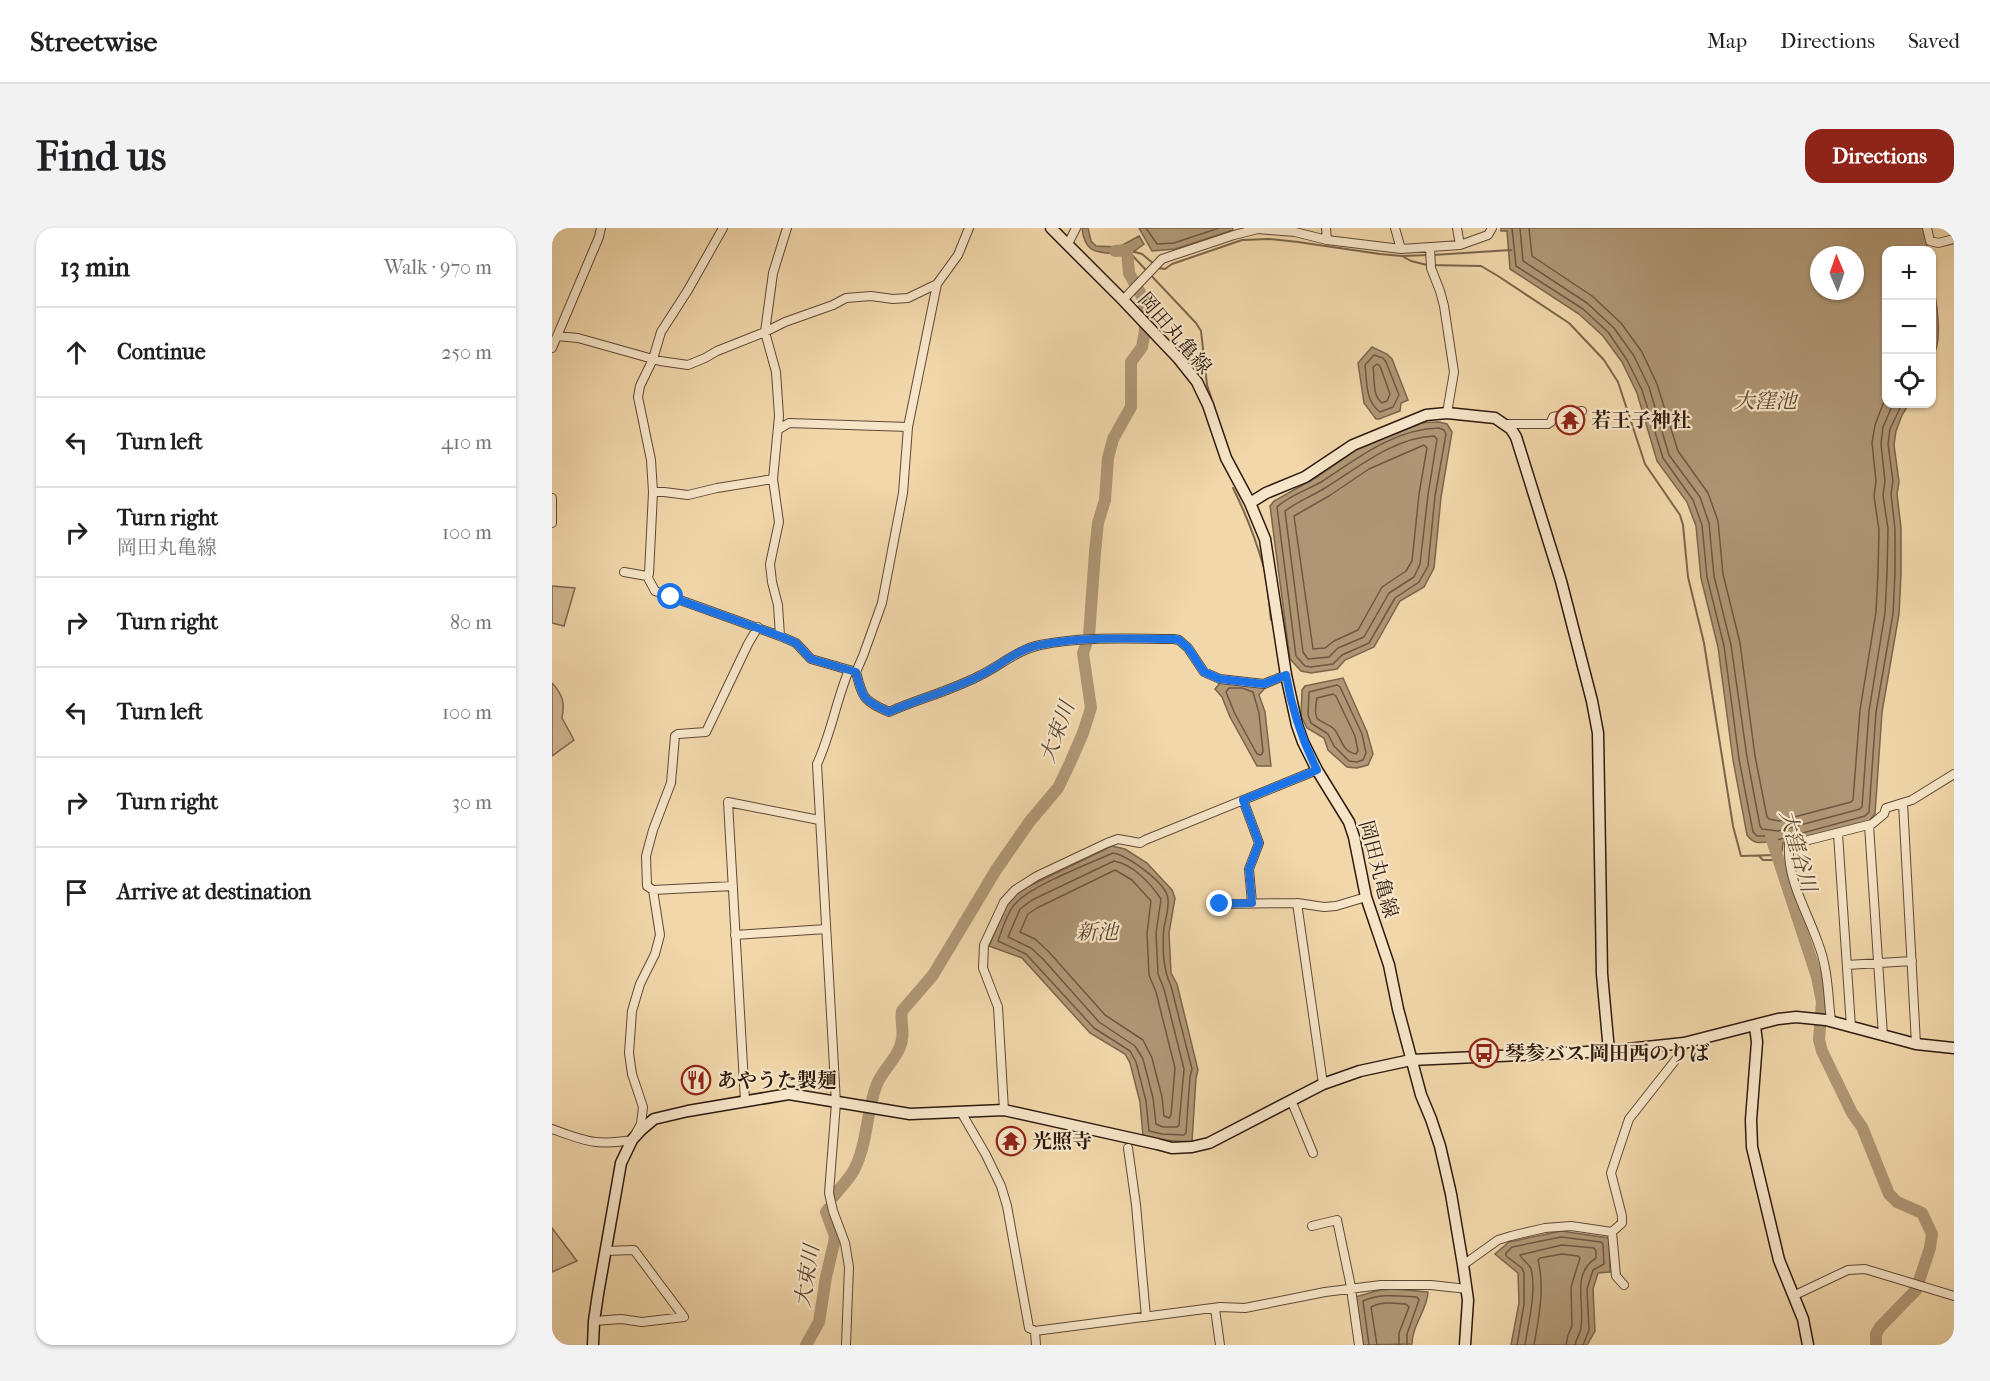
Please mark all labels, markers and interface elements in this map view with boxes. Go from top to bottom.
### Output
text: Streetwise [30,25,157,58]
text: Map [1707,29,1747,53]
text: Directions [1780,29,1875,53]
text: Saved [1908,29,1960,53]
button: Directions [1805,129,1954,183]
text: Find us [36,132,166,181]
north arrow [1810,246,1864,300]
map controls [1882,246,1936,408]
button: + [1882,246,1936,300]
text: 13 min [60,252,130,283]
text: Walk · 970 m [384,256,492,279]
street label: 岡田丸亀線 [1133,288,1216,379]
button: − [1882,300,1936,354]
icon: ahead [60,336,93,369]
text: Continue [117,339,206,365]
text: 250 m [441,341,492,364]
button: locate [1882,354,1936,408]
water label: 大窪池 [1734,389,1798,413]
temple icon: 若王子神社 [1554,404,1586,436]
place label: 若王子神社 [1591,409,1691,432]
icon: left [60,426,93,459]
text: Turn left [117,429,203,455]
text: 410 m [441,431,492,454]
text: Turn right [117,505,218,531]
icon: right [60,516,93,549]
text: 100 m [442,521,492,544]
text: 岡田丸亀線 [117,536,217,559]
route start [657,583,683,609]
icon: right [60,606,93,639]
text: Turn right [117,609,218,635]
text: 80 m [450,611,492,634]
icon: left [60,696,93,729]
water label: 大束川 [1035,696,1080,766]
text: Turn left [117,699,203,725]
text: 100 m [442,701,492,724]
icon: right [60,786,93,819]
text: Turn right [117,789,218,815]
text: 30 m [452,791,492,814]
water label: 大窪谷川 [1775,807,1822,897]
street label: 岡田丸亀線 [1354,818,1403,920]
icon: arrive [60,876,93,909]
text: Arrive at destination [117,879,311,905]
route end [1206,890,1232,916]
water label: 新池 [1076,920,1120,944]
bus stop icon: 琴参バス 岡田西のりば [1468,1037,1500,1069]
place label: 琴参バス 岡田西のりば [1505,1042,1709,1065]
restaurant icon: あやうた製麺 [680,1064,712,1096]
place label: あやうた製麺 [717,1069,837,1092]
temple icon: 光照寺 [995,1125,1027,1157]
place label: 光照寺 [1032,1130,1092,1153]
water label: 大束川 [790,1241,824,1309]

